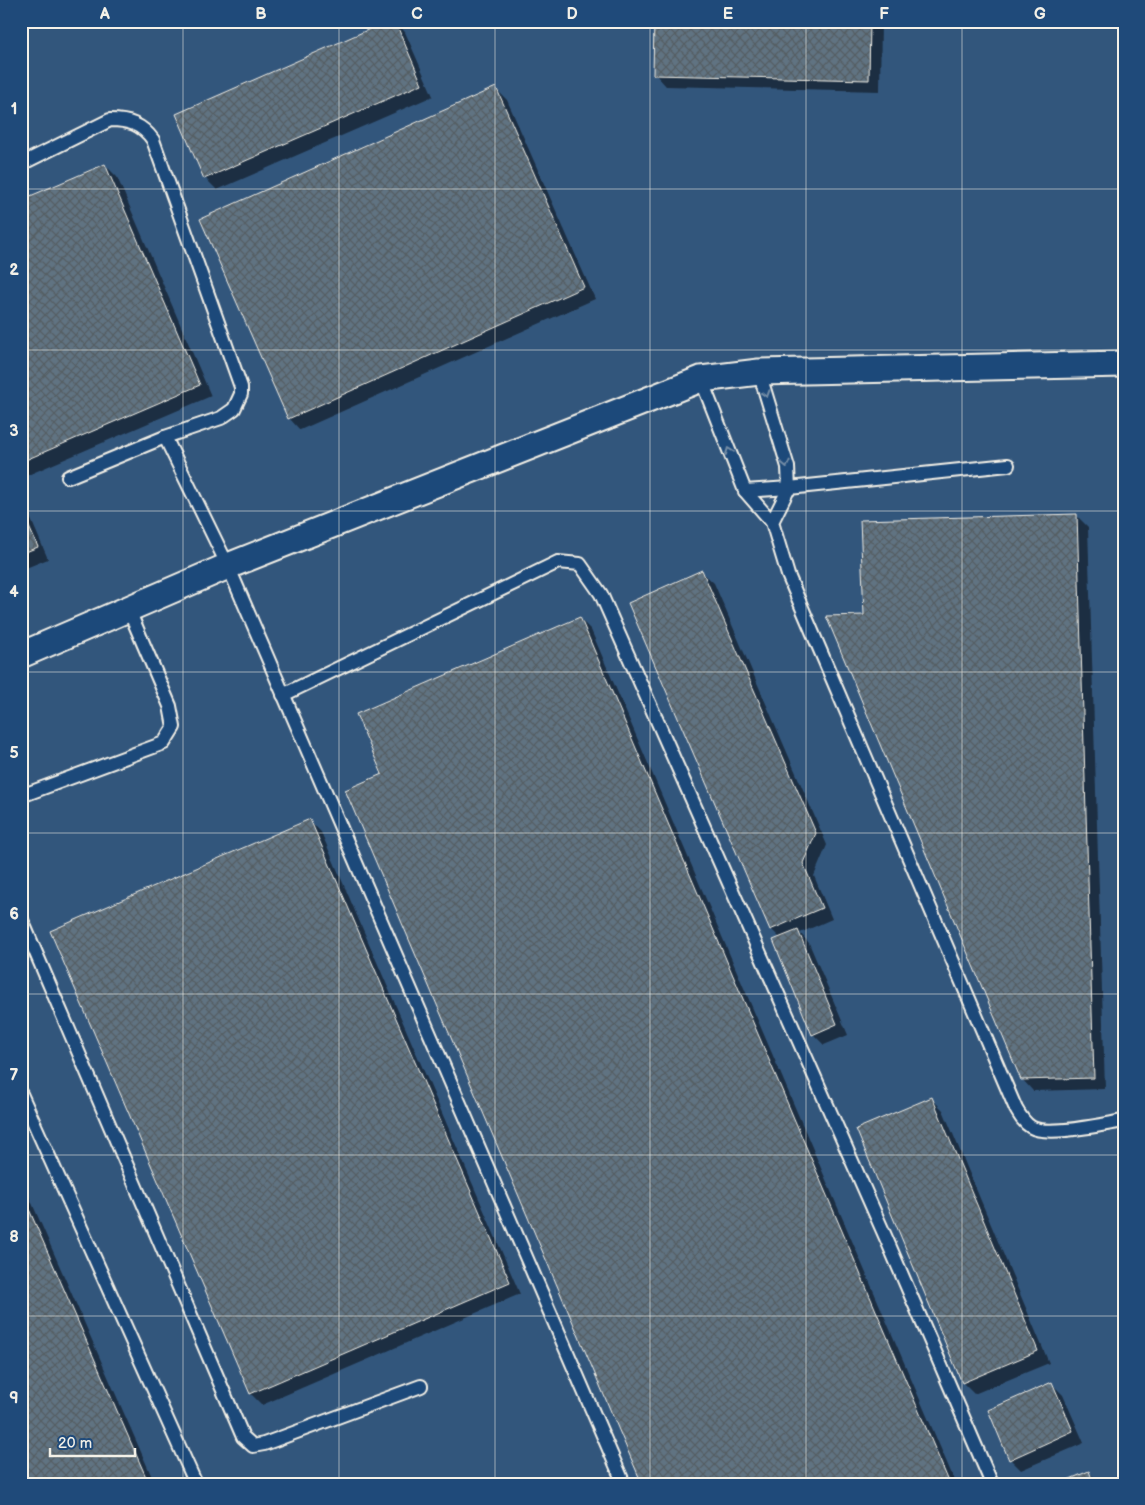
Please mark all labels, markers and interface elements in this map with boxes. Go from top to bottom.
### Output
text: A [99,5,110,24]
text: B [255,5,267,24]
text: C [411,5,423,24]
text: D [566,5,578,24]
text: E [723,5,733,24]
text: F [879,5,889,24]
text: G [1034,5,1046,24]
text: 1 [11,100,17,119]
text: 2 [9,261,19,280]
one-way arrow [761,390,771,398]
text: 3 [9,422,19,441]
one-way arrow [725,447,736,456]
one-way arrow [780,459,791,468]
text: 4 [9,583,19,602]
text: 5 [9,744,19,763]
text: 6 [9,905,19,924]
text: 7 [10,1066,19,1085]
text: 8 [9,1228,19,1247]
text: 9 [9,1389,19,1408]
scale bar [50,1425,135,1457]
text: 20 m [58,1434,92,1453]

